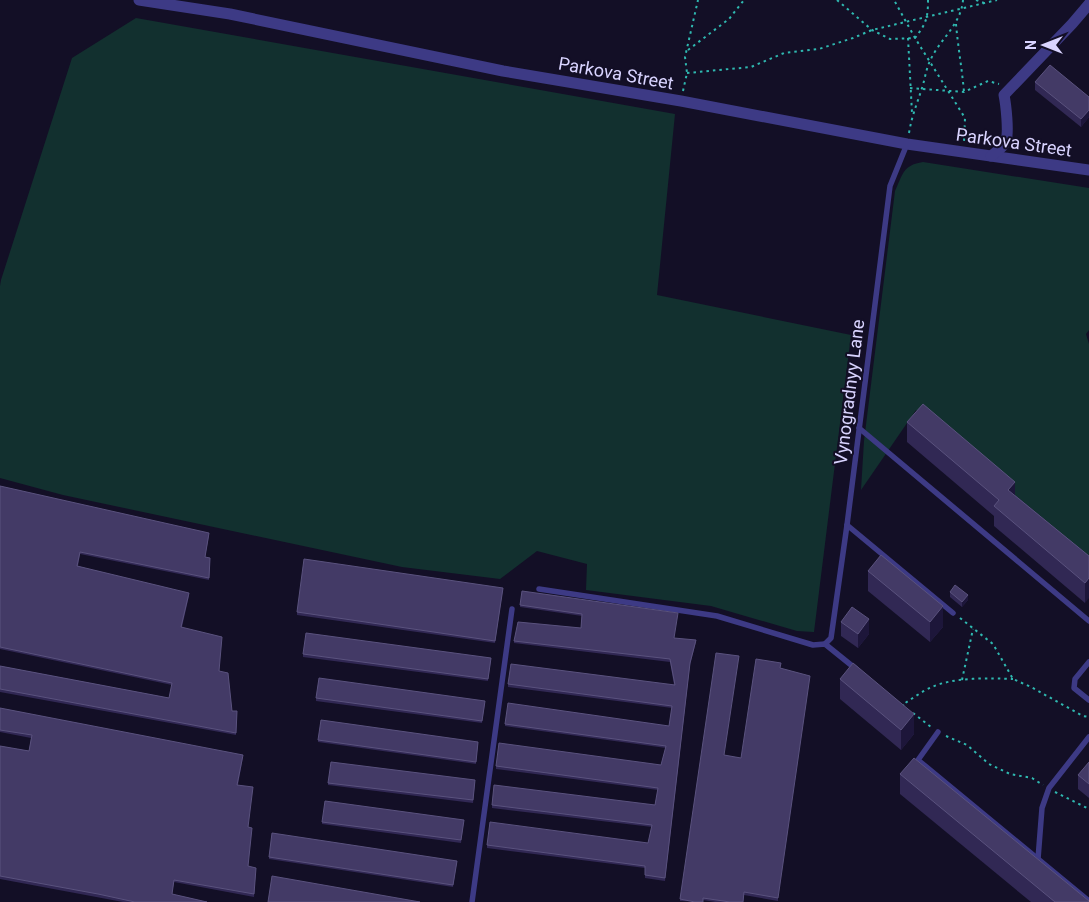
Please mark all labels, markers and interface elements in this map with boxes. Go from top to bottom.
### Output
north arrow [1019,20,1069,70]
text: N [1023,40,1039,50]
street label: Parkova Street [557,53,675,93]
street label: Parkova Street [955,123,1073,161]
street label: Vynogradnyy Lane [830,318,868,466]

